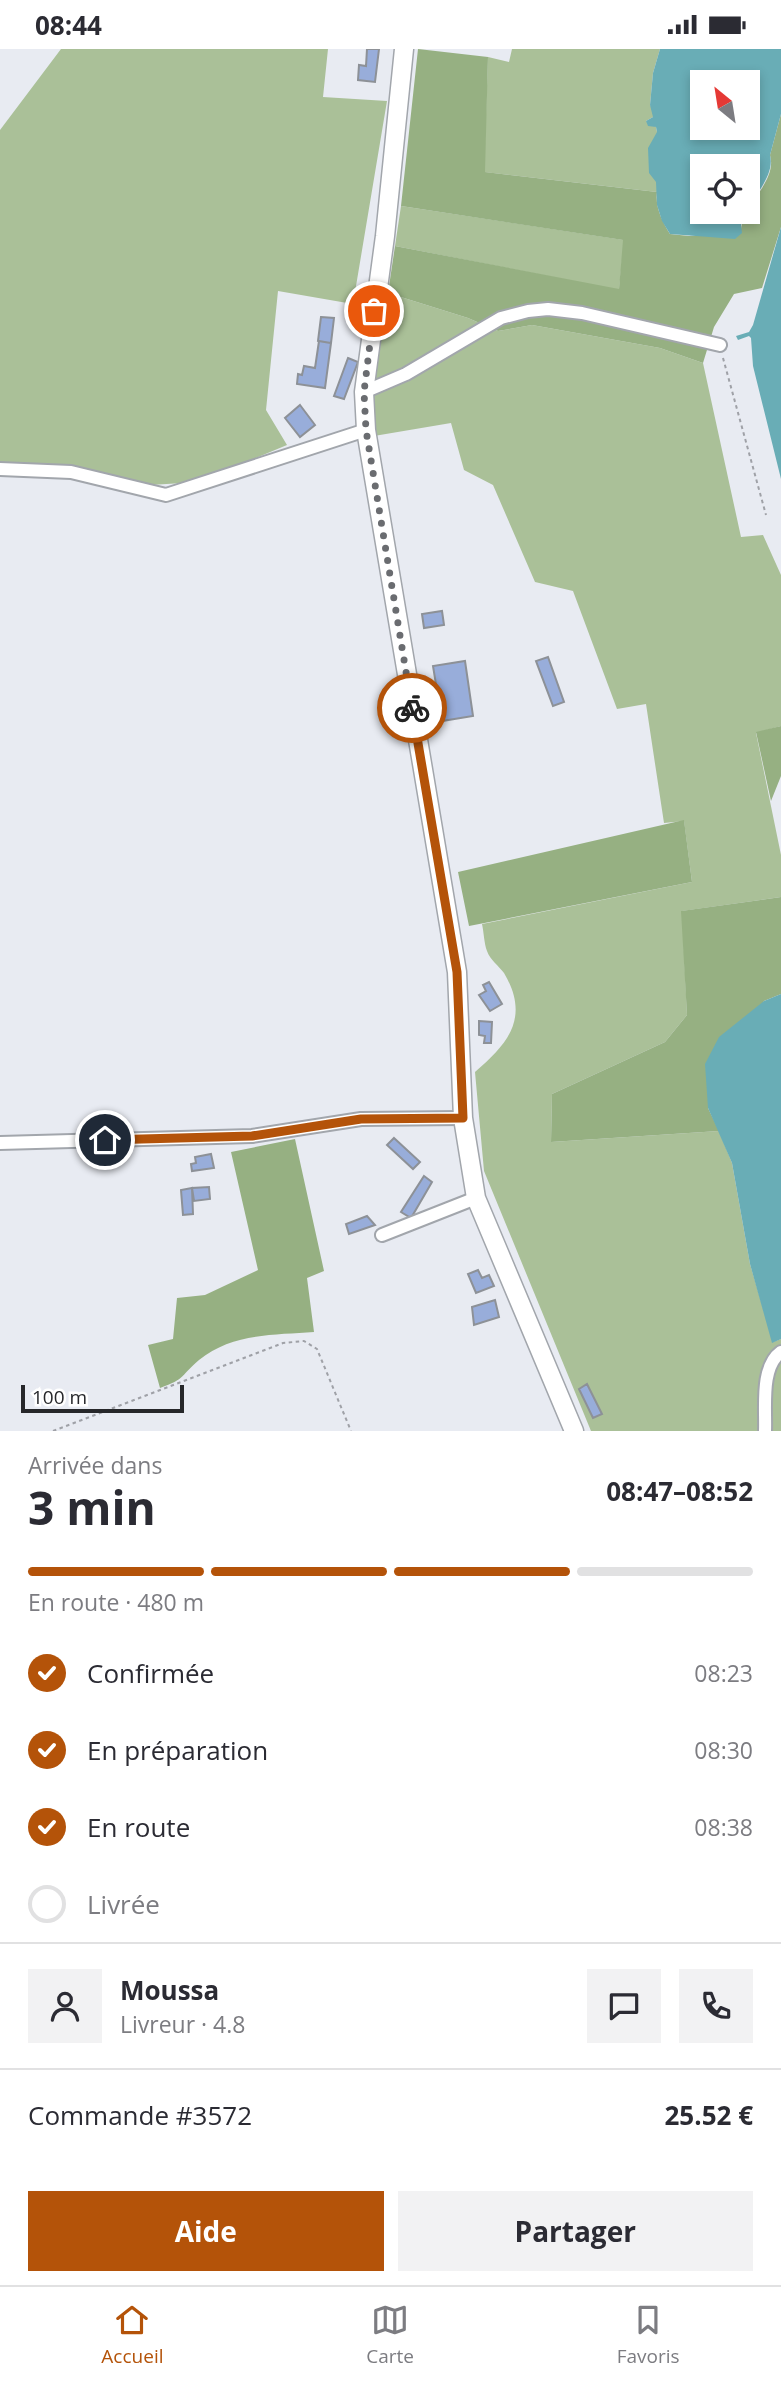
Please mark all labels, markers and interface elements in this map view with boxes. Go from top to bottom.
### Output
text: 08:44 [35,7,102,43]
north arrow [690,70,760,140]
map controls [690,70,760,224]
button: locate [690,154,760,224]
pin [344,281,404,341]
icon: bag [355,292,393,330]
courier [377,673,447,743]
icon: bike [393,689,431,727]
pin [75,1110,135,1170]
icon: home [86,1121,124,1159]
scale bar [21,1382,184,1414]
text: 100 m [32,1384,87,1410]
text: Arrivée dans [28,1449,162,1481]
text: 08:47–08:52 [606,1473,753,1509]
text: 3 min [28,1476,156,1538]
text: En route · 480 m [28,1586,204,1618]
icon: check [28,1654,66,1692]
text: Confirmée [87,1655,214,1691]
text: 08:23 [694,1657,753,1689]
icon: check [28,1731,66,1769]
text: En préparation [87,1732,268,1768]
text: 08:30 [694,1734,753,1766]
icon: check [28,1808,66,1846]
text: En route [87,1809,190,1845]
text: 08:38 [694,1811,753,1843]
text: Livrée [87,1886,160,1922]
button: person [28,1969,102,2043]
button: chat [587,1969,661,2043]
button: phone [679,1969,753,2043]
text: Moussa [120,1972,219,2008]
text: Livreur · 4.8 [120,2008,245,2040]
text: Commande #3572 [28,2097,252,2133]
text: 25.52 € [665,2097,753,2133]
button: Aide [28,2191,384,2271]
button: Partager [398,2191,753,2271]
tab: Accueil [101,2301,164,2369]
tab: Carte [366,2301,414,2369]
tab: Favoris [617,2301,680,2369]

